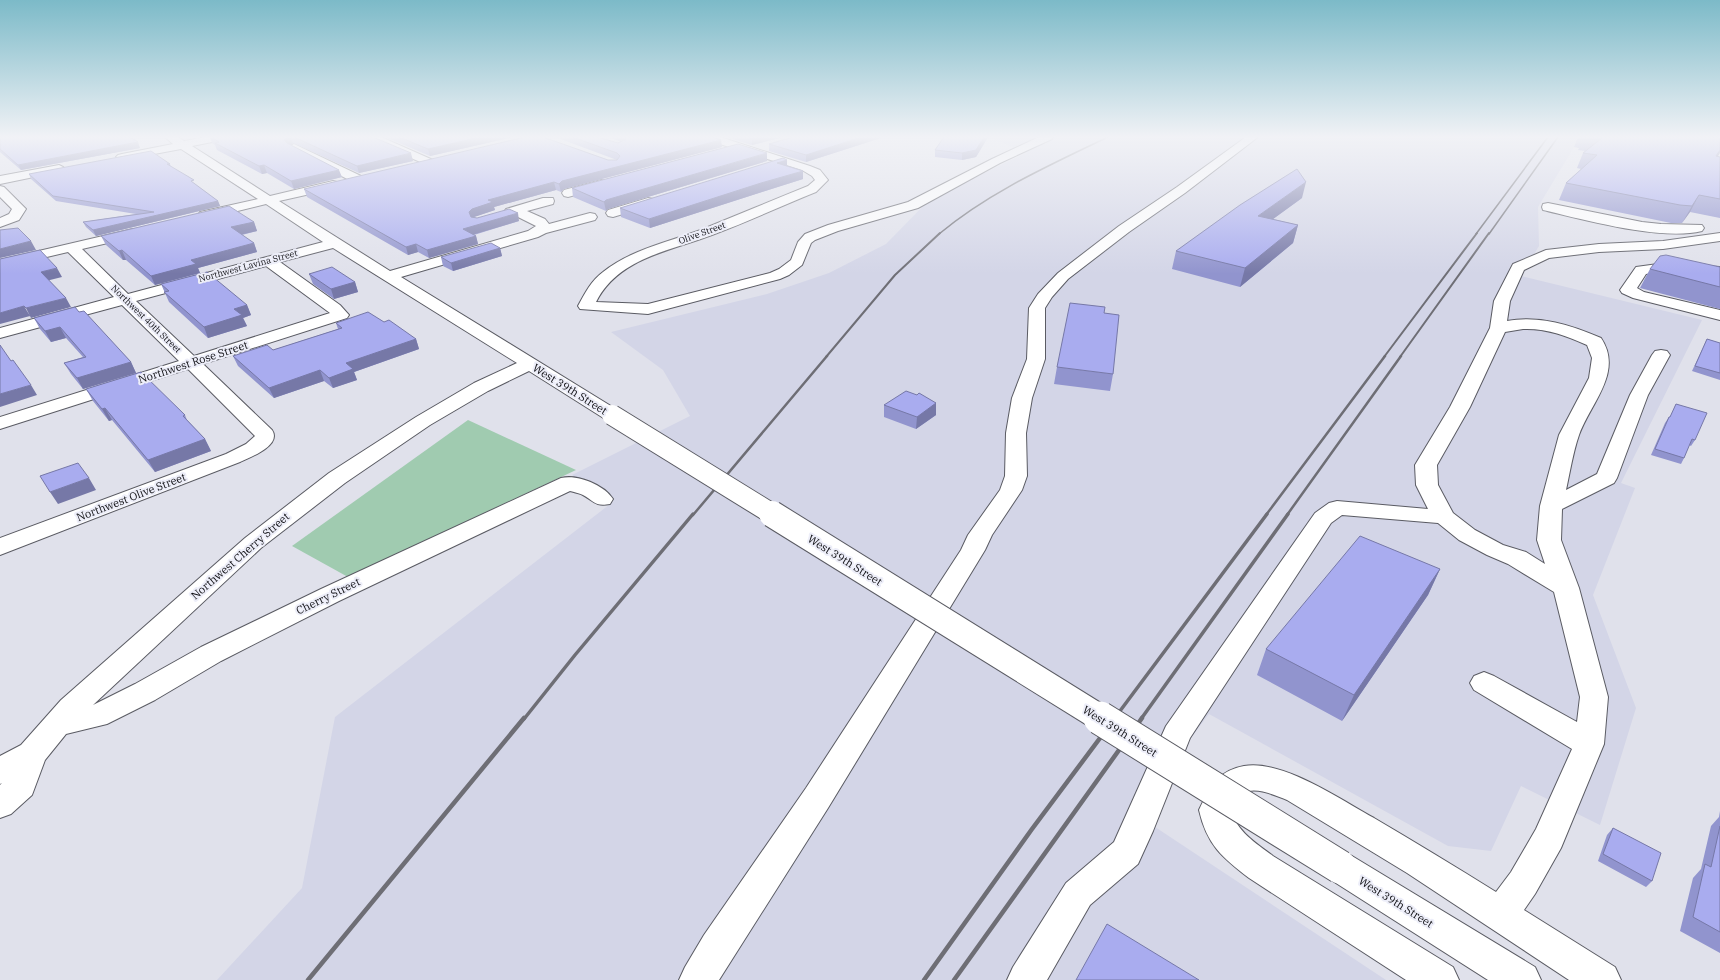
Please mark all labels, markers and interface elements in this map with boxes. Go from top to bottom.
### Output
street label: Olive Street [677,219,727,246]
street label: Northwest Lavina Street [197,247,299,284]
street label: Northwest 40th Street [109,282,184,355]
street label: Northwest Rose Street [136,338,250,386]
street label: West 39th Street [530,360,610,418]
street label: Northwest Olive Street [74,470,188,524]
street label: Northwest Cherry Street [188,509,292,603]
street label: West 39th Street [805,531,885,589]
street label: Cherry Street [294,574,362,617]
street label: West 39th Street [1080,702,1160,760]
street label: West 39th Street [1356,873,1436,931]

